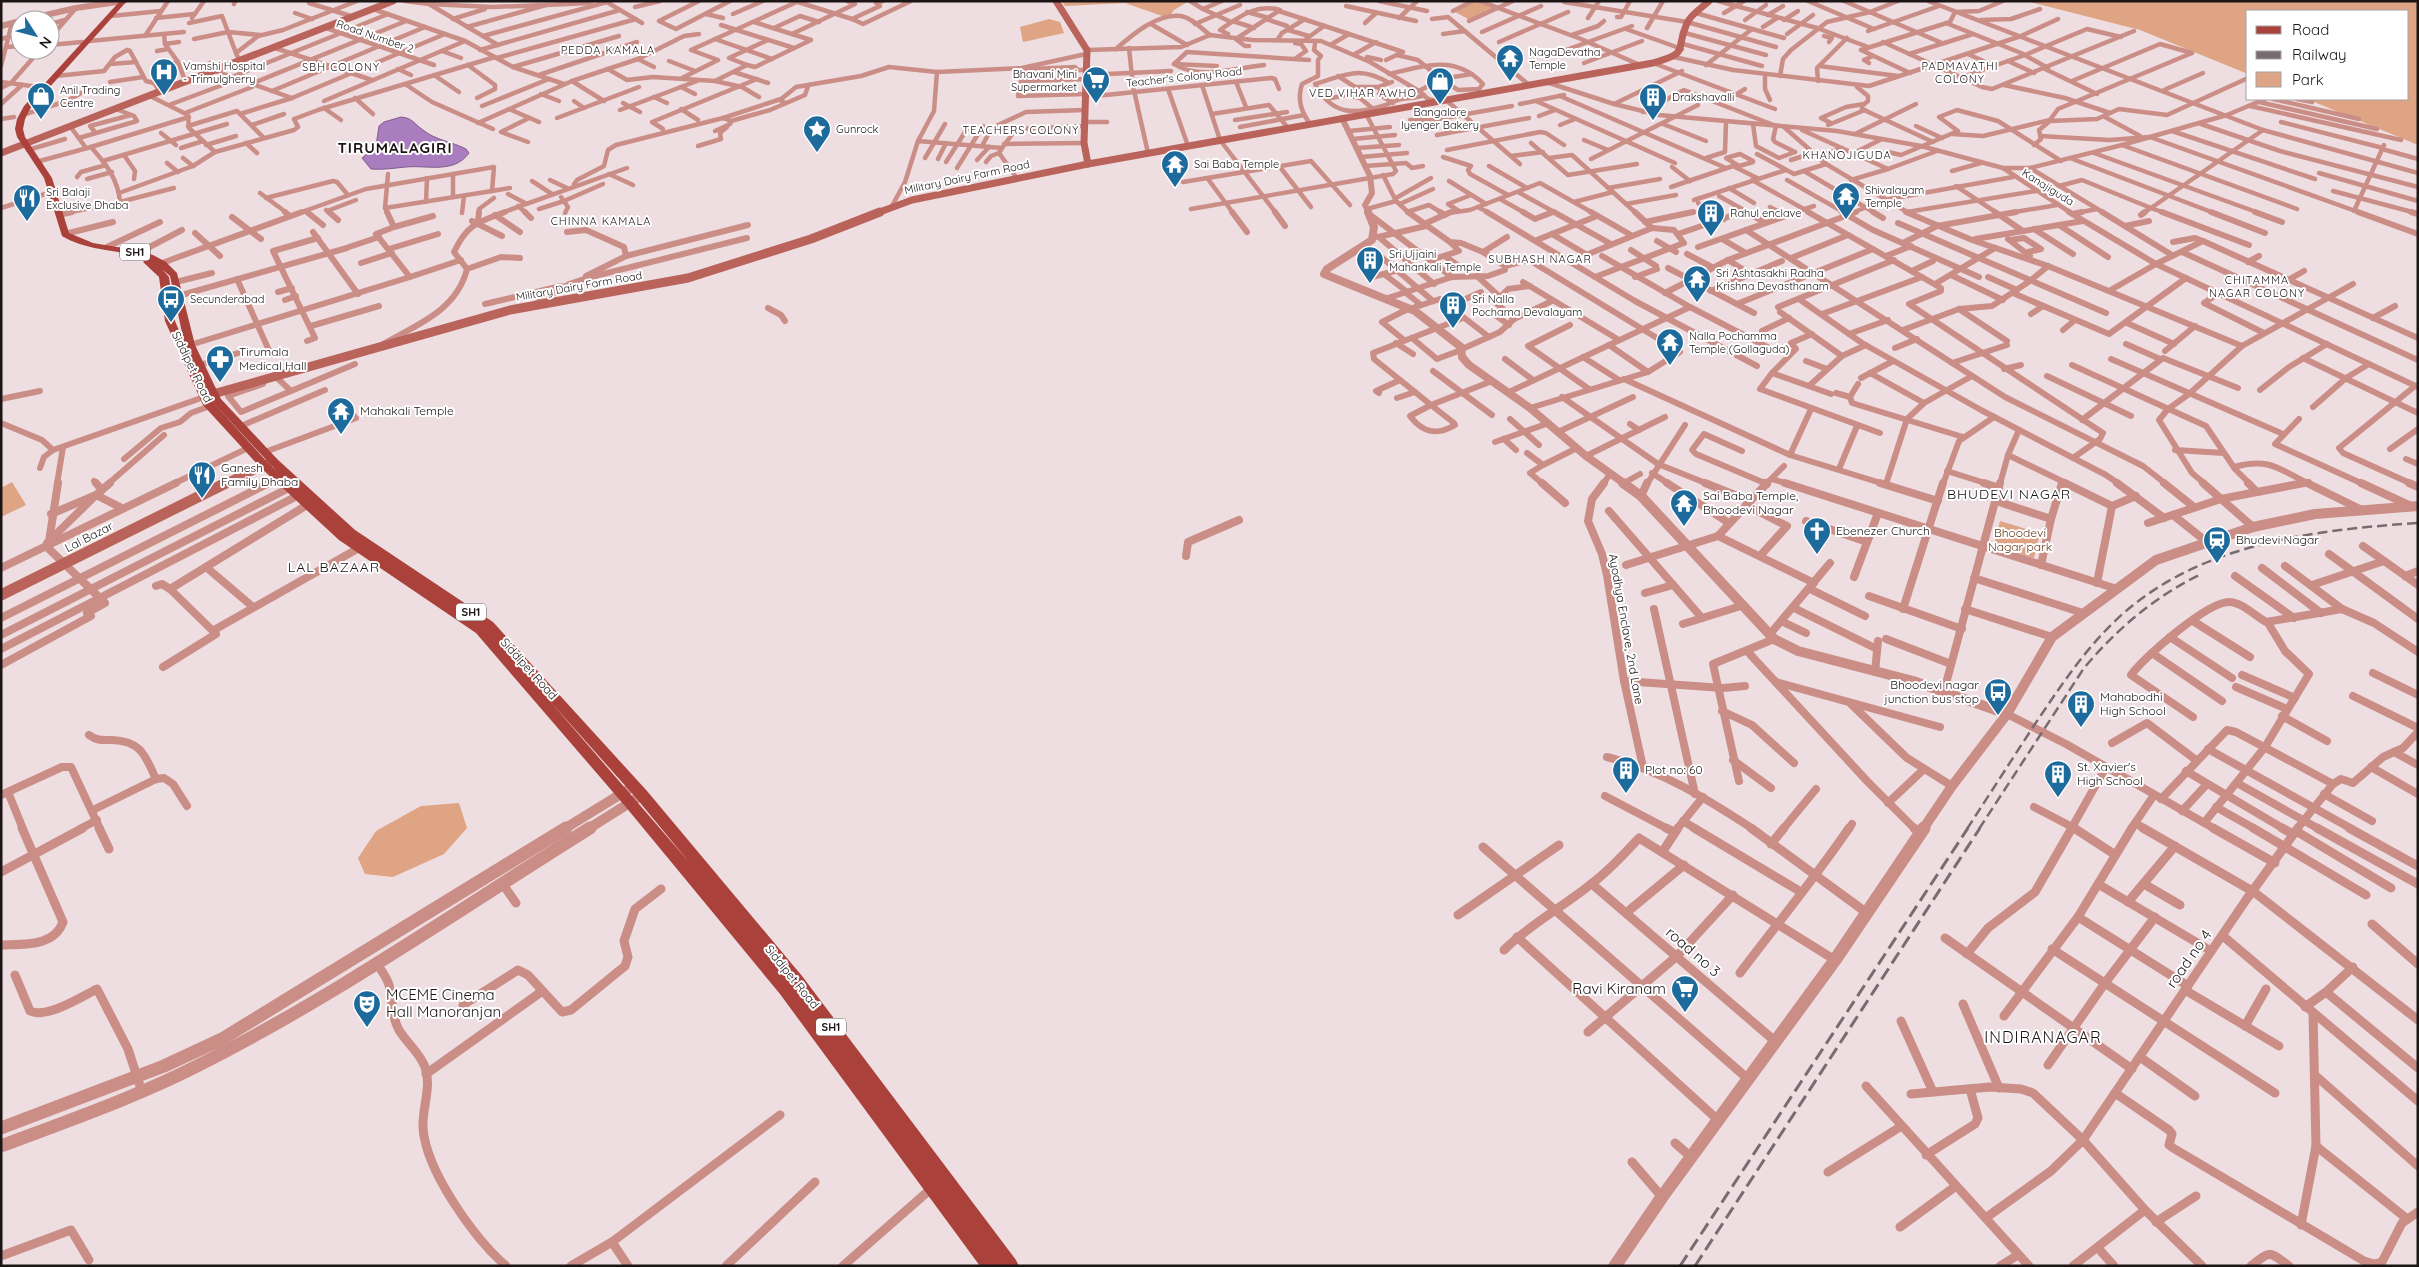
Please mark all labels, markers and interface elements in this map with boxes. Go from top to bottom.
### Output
north arrow [10,10,60,60]
legend [2246,10,2409,100]
street label: Road Number 2 [335,16,415,56]
text: Road [2292,20,2329,39]
text: N [35,33,56,52]
district label: PEDDA KAMALA [561,43,655,57]
temple icon: NagaDevatha Temple [1495,43,1525,82]
place label: NagaDevatha Temple [1529,45,1600,72]
text: Railway [2292,45,2347,64]
hospital icon: Vamshi Hospital - Trimulgherry [149,57,179,96]
place label: Vamshi Hospital - Trimulgherry [183,59,265,86]
district label: PADMAVATHI COLONY [1921,59,1999,86]
district label: SBH COLONY [302,60,380,74]
street label: Teacher's Colony Road [1125,64,1243,90]
supermarket icon: Bhavani Mini Supermarket [1081,65,1111,104]
shop icon: Bangalore Iyenger Bakery [1425,66,1455,105]
place label: Bhavani Mini Supermarket [1011,67,1077,94]
text: Park [2292,70,2324,89]
shop icon: Anil Trading Centre [26,81,56,120]
building icon: Drakshavalli [1638,82,1668,121]
place label: Anil Trading Centre [60,83,120,110]
district label: VED VIHAR AWHO [1309,86,1417,100]
place label: Drakshavalli [1672,90,1734,104]
place label: Bangalore Iyenger Bakery [1401,105,1479,132]
place icon: Gunrock [802,114,832,153]
place label: Gunrock [836,122,879,136]
district label: TEACHERS COLONY [963,123,1079,137]
district label: TIRUMALAGIRI [337,138,453,157]
district label: KHANOJIGUDA [1802,148,1892,162]
temple icon: Sai Baba Temple [1160,149,1190,188]
street label: Military Dairy Farm Road [903,157,1031,197]
place label: Sai Baba Temple [1194,157,1279,171]
street label: Kanajiguda [2019,165,2077,209]
temple icon: Shivalayam Temple [1831,181,1861,220]
restaurant icon: Sri Balaji Exclusive Dhaba [12,183,42,222]
place label: Shivalayam Temple [1865,183,1924,210]
place label: Sri Balaji Exclusive Dhaba [46,185,129,212]
building icon: Rahul enclave [1696,198,1726,237]
place label: Rahul enclave [1730,206,1801,220]
district label: CHINNA KAMALA [551,214,651,228]
road number: SH1 [120,243,150,260]
building icon: Sri Ujjaini Mahankali Temple [1355,245,1385,284]
place label: Sri Ujjaini Mahankali Temple [1389,247,1481,274]
district label: SUBHASH NAGAR [1488,252,1592,266]
temple icon: Sri Ashtasakhi Radha Krishna Devasthanam [1682,264,1712,303]
place label: Sri Ashtasakhi Radha Krishna Devasthanam [1716,266,1829,293]
street label: Military Dairy Farm Road [515,268,643,304]
district label: CHITAMMA NAGAR COLONY [2209,273,2305,300]
bus stop icon: Secunderabad [156,284,186,323]
building icon: Sri Nalla Pochama Devalayam [1438,290,1468,329]
place label: Secunderabad [190,292,264,306]
place label: Sri Nalla Pochama Devalayam [1472,292,1582,319]
temple icon: Nalla Pochamma Temple (Gollaguda) [1655,327,1685,366]
street label: Siddipet Road [169,329,216,405]
place label: Nalla Pochamma Temple (Gollaguda) [1689,329,1789,356]
pharmacy icon: Tirumala Medical Hall [205,344,235,383]
place label: Tirumala Medical Hall [239,344,307,373]
temple icon: Mahakali Temple [326,396,356,435]
place label: Mahakali Temple [360,403,454,418]
restaurant icon: Ganesh Family Dhaba [187,460,217,499]
place label: Ganesh Family Dhaba [221,460,298,489]
district label: BHUDEVI NAGAR [1947,485,2071,503]
temple icon: Sai Baba Temple, Bhoodevi Nagar [1669,488,1699,527]
place label: Sai Baba Temple, Bhoodevi Nagar [1703,488,1798,517]
church icon: Ebenezer Church [1802,516,1832,555]
street label: Lal Bazar [62,518,116,555]
place label: Ebenezer Church [1836,523,1930,538]
park label: Bhoodevi Nagar park [1988,525,2052,554]
station icon: Bhudevi Nagar [2202,525,2232,564]
place label: Bhudevi Nagar [2236,532,2319,547]
street label: Ayodhya Enclave, 2nd Lane [1606,552,1647,706]
district label: LAL BAZAAR [288,558,380,576]
road number: SH1 [456,604,486,620]
street label: Siddipet Road [498,635,561,703]
place label: Bhoodevi nagar junction bus stop [1884,677,1979,706]
bus stop icon: Bhoodevi nagar junction bus stop [1983,677,2013,716]
building icon: Mahabodhi High School [2066,689,2096,728]
place label: Mahabodhi High School [2100,689,2166,718]
building icon: Plot no: 60 [1611,755,1641,794]
building icon: St. Xavier's High School [2043,759,2073,798]
place label: St. Xavier's High School [2077,759,2143,788]
place label: Plot no: 60 [1645,762,1703,777]
street label: road no 3 [1662,923,1725,981]
street label: road no 4 [2162,926,2215,991]
street label: Siddipet Road [762,942,823,1012]
supermarket icon: Ravi Kiranam [1670,974,1700,1013]
place label: Ravi Kiranam [1572,979,1666,998]
place label: MCEME Cinema Hall Manoranjan [386,985,501,1021]
theatre icon: MCEME Cinema Hall Manoranjan [352,989,382,1028]
road number: SH1 [816,1019,846,1036]
district label: INDIRANAGAR [1984,1027,2102,1047]

